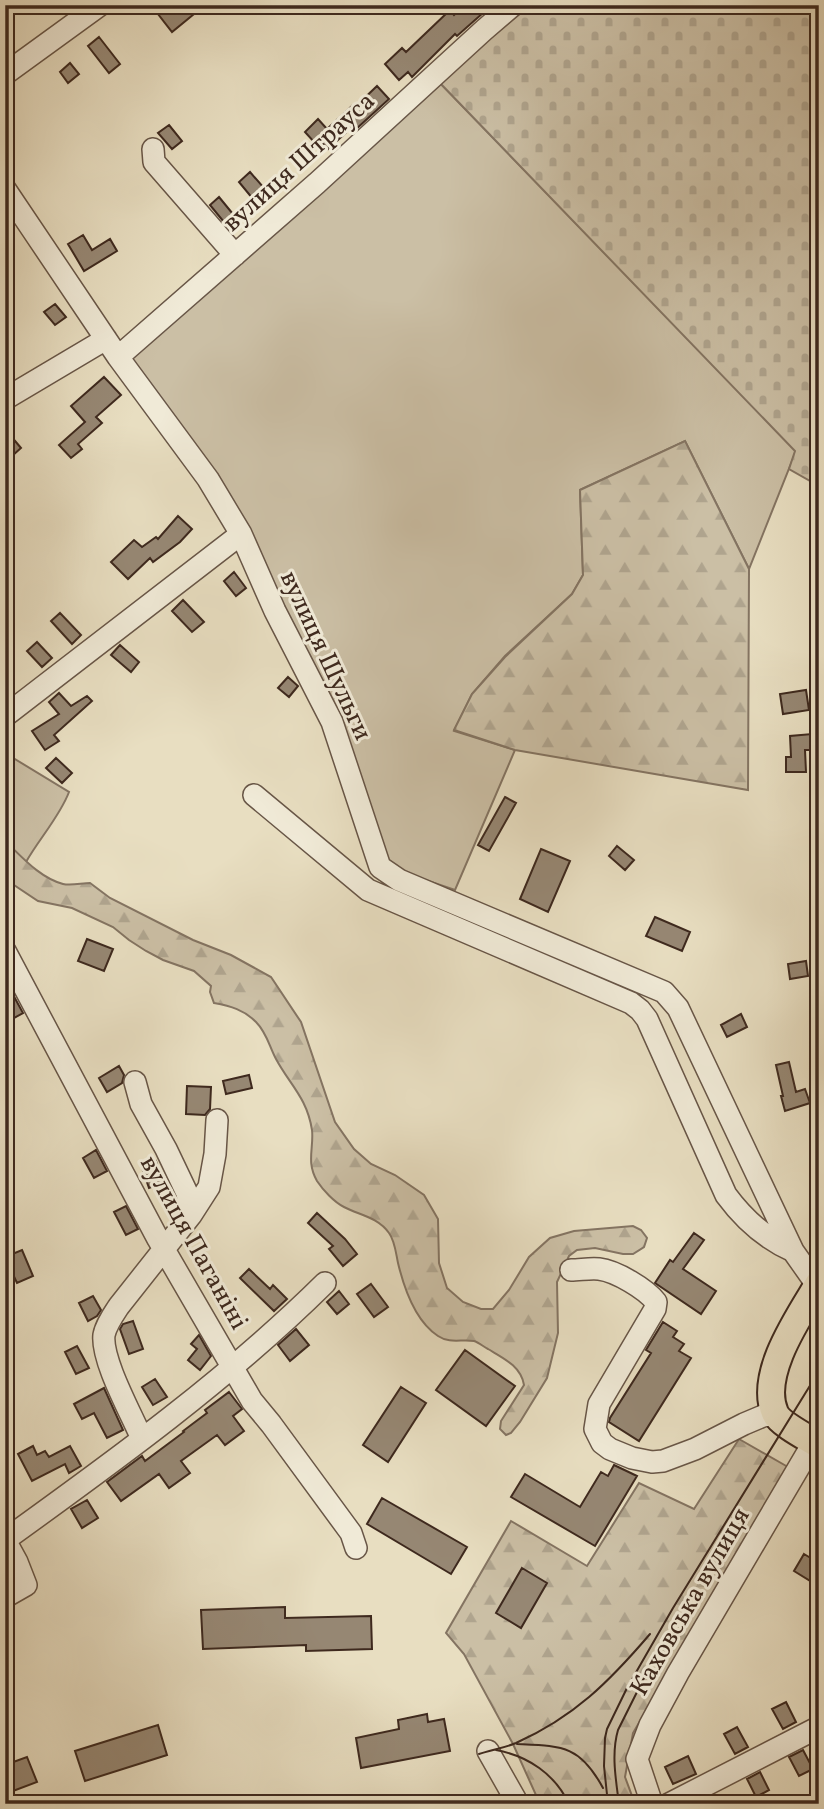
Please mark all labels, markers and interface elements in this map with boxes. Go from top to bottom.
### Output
street label: вулиця Штрауса [215,84,383,241]
street label: вулиця Шульги [270,565,380,746]
street label: вулиця Паганіні [130,1149,256,1337]
street label: Каховська вулиця [622,1501,759,1703]

